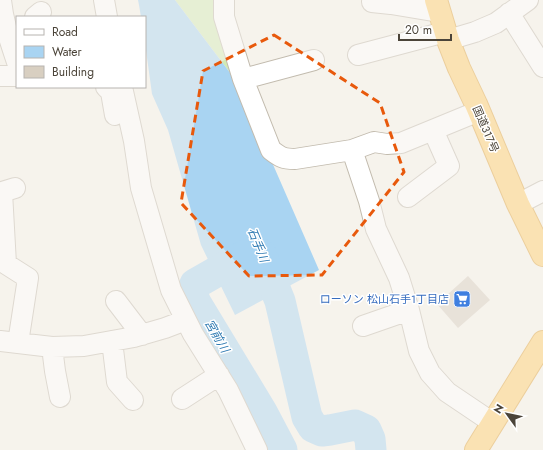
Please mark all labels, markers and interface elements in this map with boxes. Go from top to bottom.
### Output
legend [16,16,146,88]
scale bar [399,16,451,42]
text: 20 m [405,21,432,39]
text: Road [52,23,78,41]
text: Water [52,43,83,61]
text: Building [52,63,94,81]
street label: 国道317号 [469,103,503,155]
water label: 石手川 [243,225,274,267]
supermarket icon: ローソン 松山石手1丁目店 [452,289,472,309]
place label: ローソン 松山石手1丁目店 [320,291,449,307]
water label: 宮前川 [200,316,235,358]
north arrow [487,394,527,434]
text: N [490,401,508,417]

